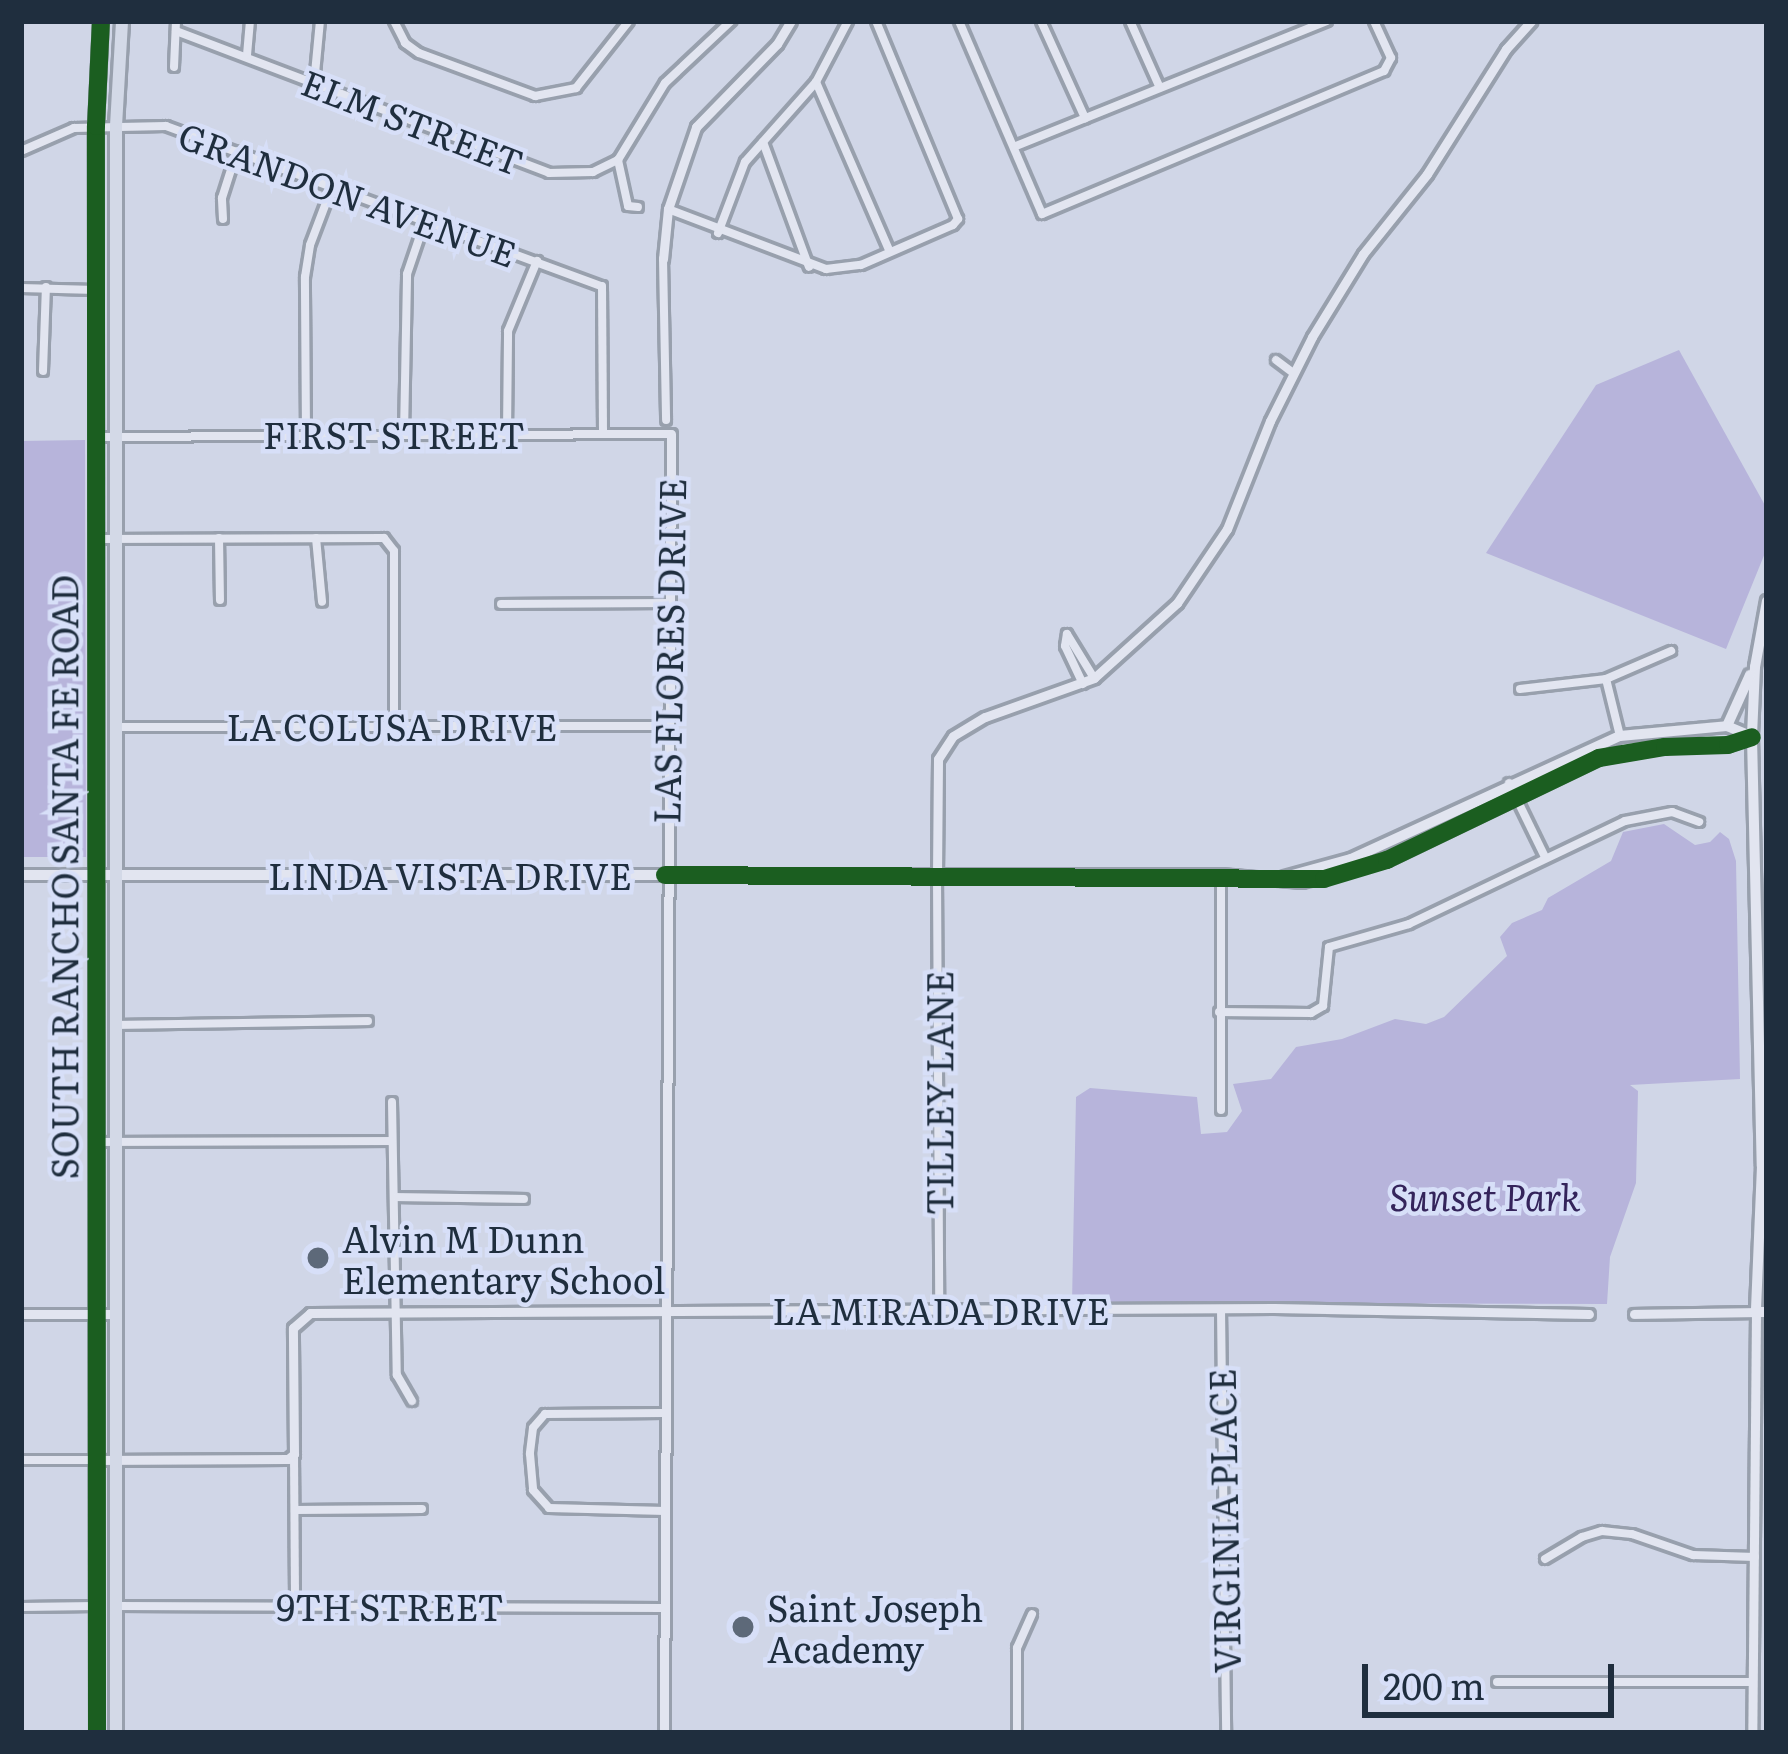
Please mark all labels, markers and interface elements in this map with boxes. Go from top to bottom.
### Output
street label: ELM STREET [296,59,530,183]
street label: GRANDON AVENUE [173,112,523,274]
street label: FIRST STREET [263,412,525,456]
street label: LAS FLORES DRIVE [643,478,693,824]
street label: SOUTH RANCHO SANTA FE ROAD [41,575,85,1179]
street label: LA COLUSA DRIVE [226,704,558,748]
street label: LINDA VISTA DRIVE [268,853,632,897]
street label: TILLEY LANE [916,971,960,1215]
park label: Sunset Park [1390,1174,1580,1218]
place label: Alvin M Dunn Elementary School [342,1215,665,1300]
marker: Alvin M Dunn Elementary School [305,1245,331,1271]
street label: LA MIRADA DRIVE [772,1288,1110,1332]
street label: VIRGINIA PLACE [1199,1368,1247,1674]
street label: 9TH STREET [276,1584,504,1628]
place label: Saint Joseph Academy [767,1584,983,1669]
marker: Saint Joseph Academy [730,1614,756,1640]
scale bar [1368,1640,1620,1714]
text: 200 m [1383,1658,1485,1711]

